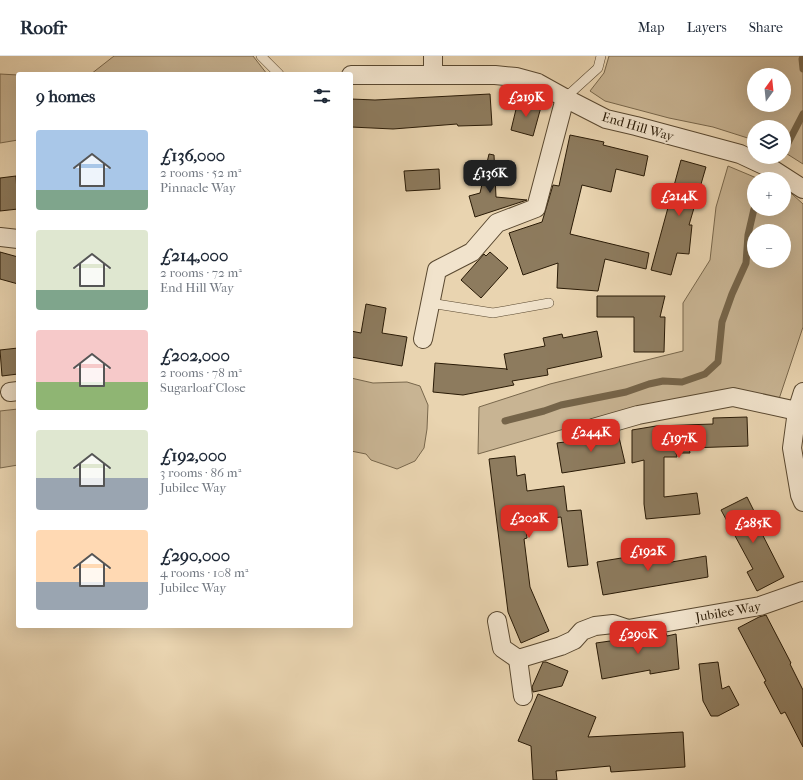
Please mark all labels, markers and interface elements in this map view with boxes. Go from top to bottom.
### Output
text: Roofr [20,17,67,39]
text: Map [638,19,665,36]
text: Layers [687,19,727,36]
text: Share [749,19,783,36]
north arrow [747,68,791,112]
map controls [747,68,791,268]
pin: £219K [498,84,554,118]
icon: filters [311,85,333,107]
text: 9 homes [36,86,95,106]
text: £219K [508,89,544,104]
street label: End Hill Way [600,109,677,144]
button: layers [747,120,791,164]
text: £136,000 [160,145,225,165]
icon: home [68,146,116,194]
pin: £136K [462,160,518,194]
text: 2 rooms · 52 m² [160,165,241,180]
text: £136K [472,165,508,180]
button: + [747,172,791,216]
text: Pinnacle Way [160,180,236,195]
pin: £214K [651,183,707,217]
text: £214K [660,188,698,203]
button: − [747,224,791,268]
text: £214,000 [160,245,228,265]
icon: home [68,246,116,294]
text: 2 rooms · 72 m² [160,265,242,280]
text: End Hill Way [160,280,234,295]
text: £202,000 [160,345,230,365]
icon: home [68,346,116,394]
text: 2 rooms · 78 m² [160,365,242,380]
text: Sugarloaf Close [160,380,246,395]
pin: £244K [563,419,619,453]
text: £244K [571,424,611,439]
pin: £197K [651,425,707,459]
text: £197K [661,430,697,445]
text: £192,000 [160,445,227,465]
icon: home [68,446,116,494]
text: 3 rooms · 86 m² [160,465,241,480]
text: Jubilee Way [160,480,226,495]
pin: £202K [501,505,557,539]
text: £202K [510,510,548,525]
pin: £285K [725,510,781,544]
text: £285K [735,515,771,530]
pin: £192K [620,538,676,572]
text: £192K [630,543,666,558]
text: £290,000 [160,545,230,565]
icon: home [68,546,116,594]
text: 4 rooms · 108 m² [160,565,248,580]
text: Jubilee Way [160,580,226,595]
street label: Jubilee Way [693,598,763,625]
pin: £290K [610,621,666,655]
text: £290K [619,626,657,641]

